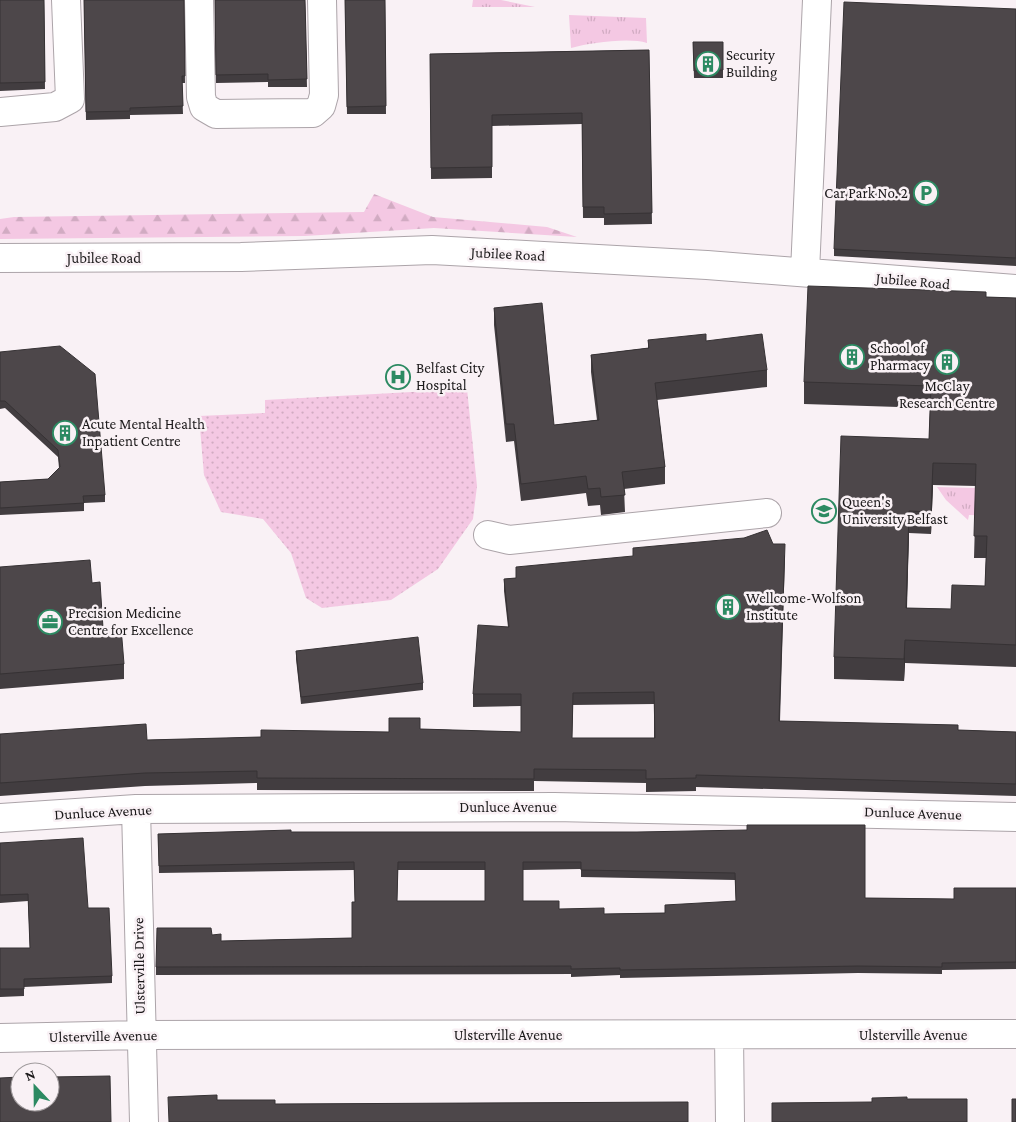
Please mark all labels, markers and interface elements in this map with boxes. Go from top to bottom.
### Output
place label: Security Building [726,47,777,81]
building icon: Security Building [695,51,721,77]
parking icon: Car Park No. 2 [913,180,939,206]
place label: Car Park No. 2 [824,185,908,201]
street label: Jubilee Road [468,244,546,265]
street label: Jubilee Road [65,250,141,267]
street label: Jubilee Road [873,270,951,293]
place label: School of Pharmacy [870,340,930,374]
building icon: School of Pharmacy [839,344,865,370]
building icon: McClay Research Centre [934,349,960,375]
place label: Belfast City Hospital [416,360,484,394]
hospital icon: Belfast City Hospital [385,364,411,390]
place label: McClay Research Centre [899,378,995,411]
place label: Acute Mental Health Inpatient Centre [82,416,205,450]
building icon: Acute Mental Health Inpatient Centre [52,420,78,446]
place label: Queen's University Belfast [842,494,949,528]
school or university icon: Queen's University Belfast [811,498,837,524]
place label: Wellcome-Wolfson Institute [746,590,861,623]
building icon: Wellcome-Wolfson Institute [715,594,741,620]
place label: Precision Medicine Centre for Excellence [68,605,194,638]
office icon: Precision Medicine Centre for Excellence [37,609,63,635]
street label: Dunluce Avenue [459,799,557,815]
street label: Dunluce Avenue [54,801,153,823]
street label: Dunluce Avenue [864,803,962,823]
street label: Ulsterville Drive [130,917,148,1015]
street label: Ulsterville Avenue [49,1027,158,1045]
street label: Ulsterville Avenue [454,1027,563,1043]
street label: Ulsterville Avenue [859,1027,968,1043]
north arrow [10,1062,60,1112]
text: N [23,1066,38,1084]

